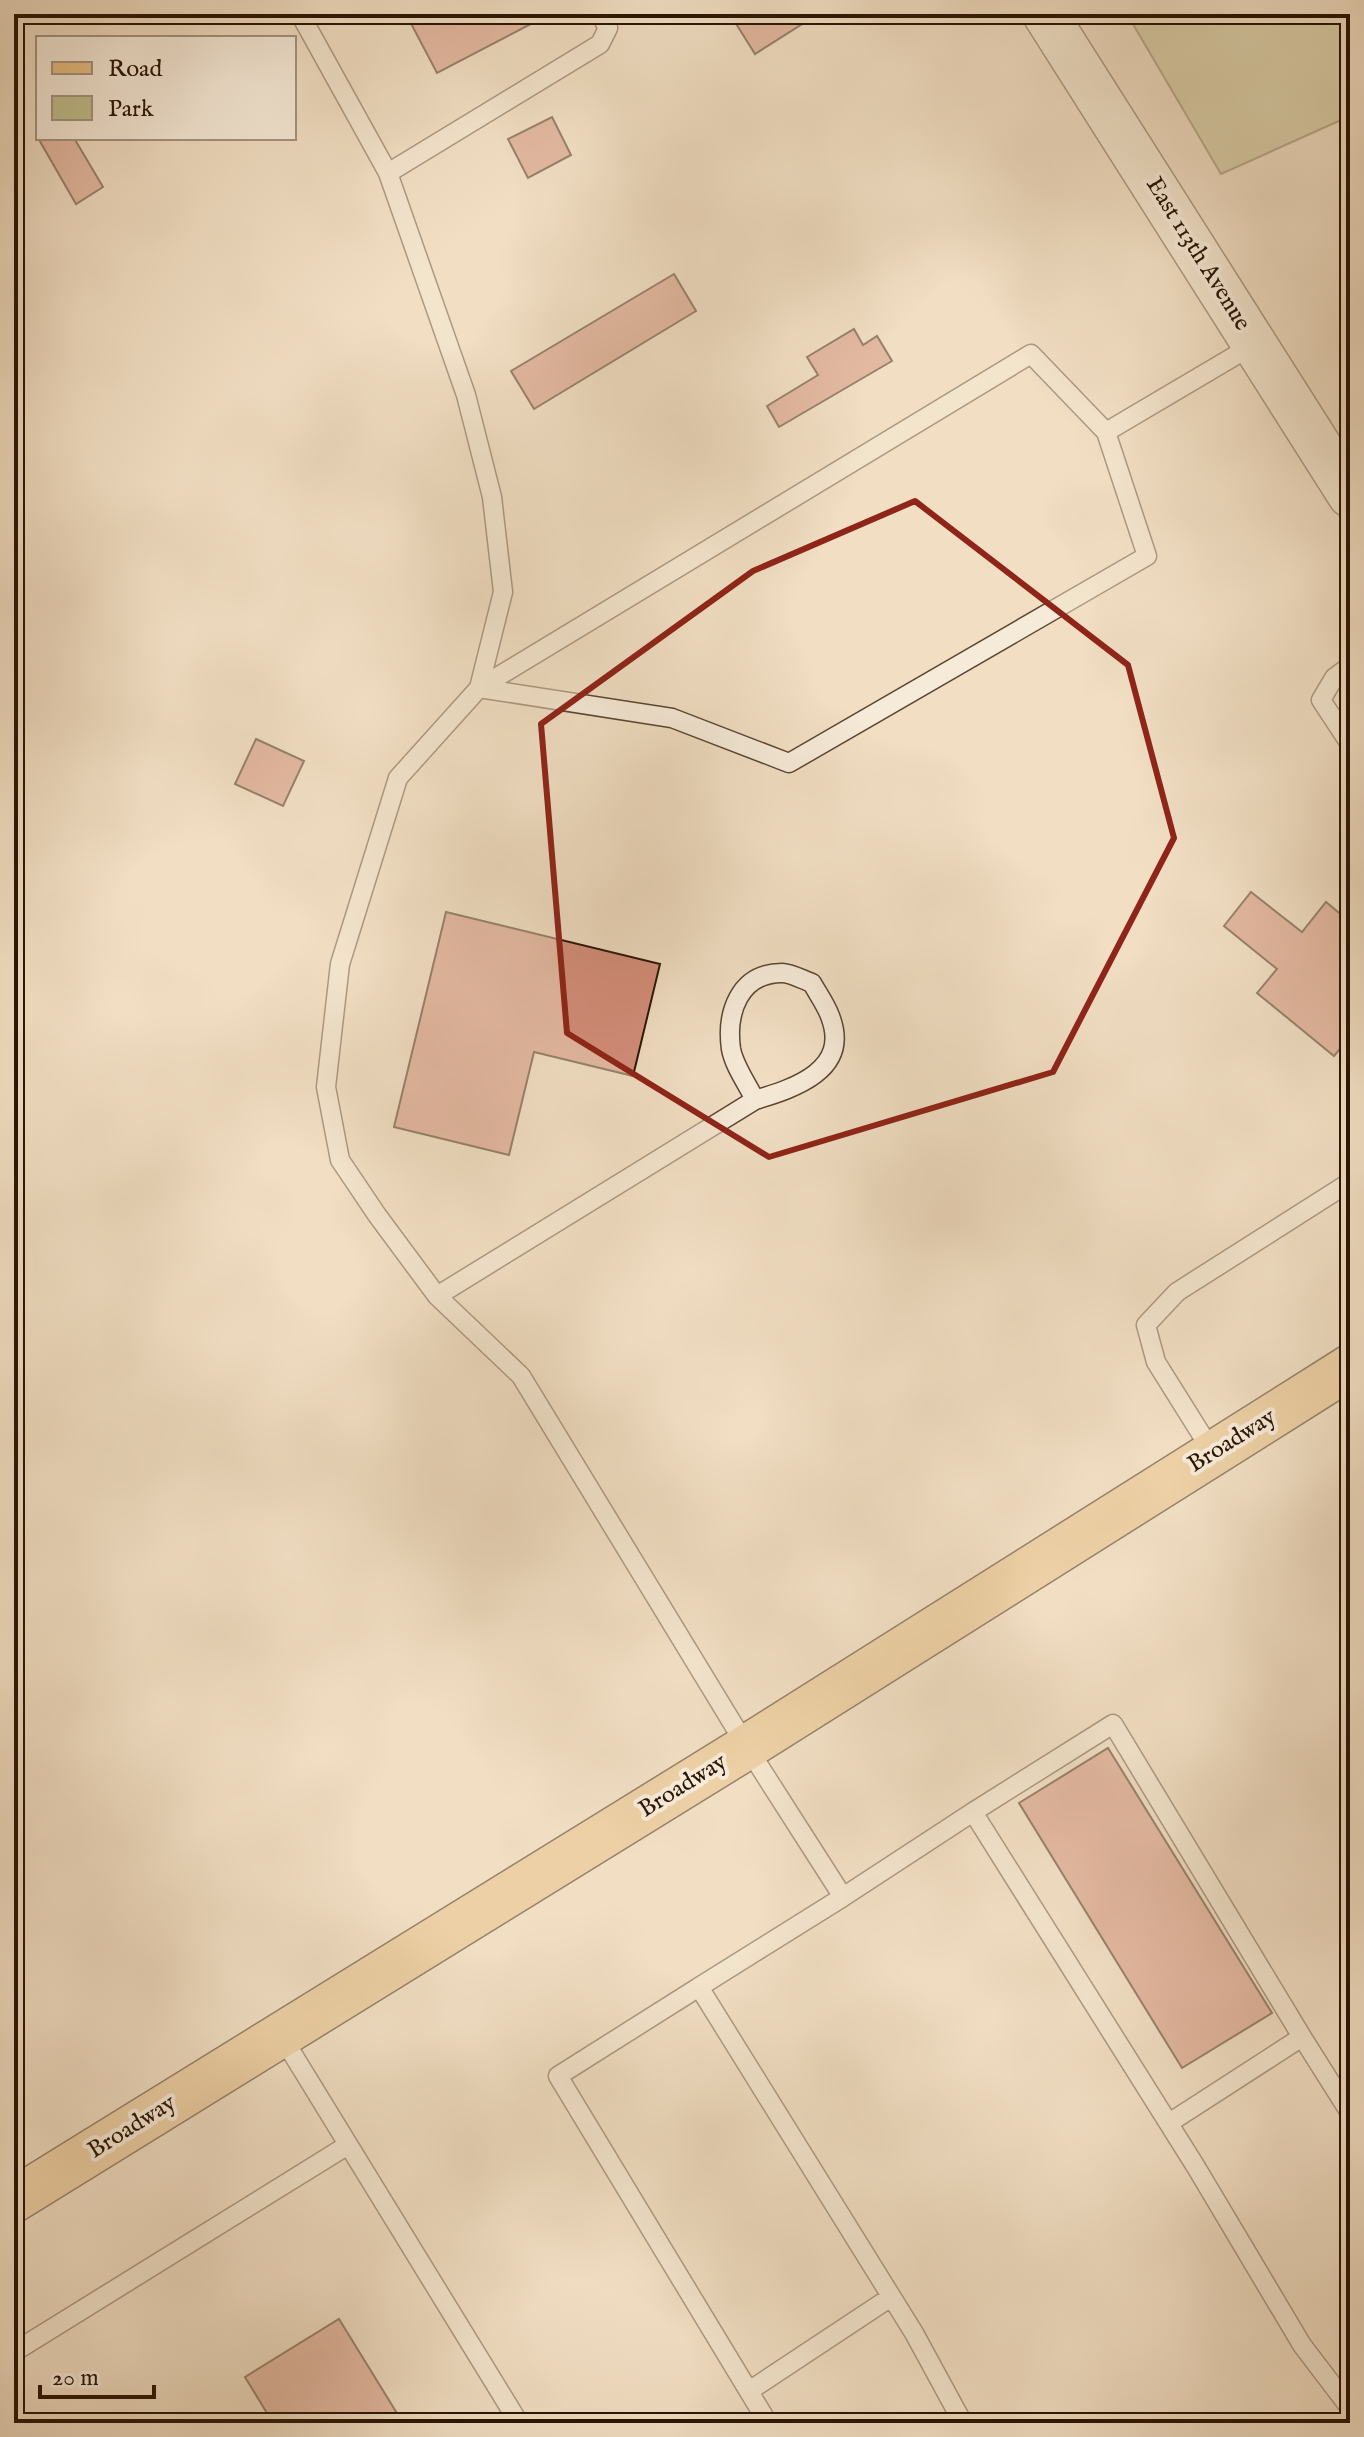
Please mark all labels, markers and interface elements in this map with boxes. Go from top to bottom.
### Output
legend [36,36,296,140]
text: Road [108,54,162,85]
text: Park [108,94,154,125]
street label: East 113th Avenue [1138,171,1258,337]
street label: Broadway [1182,1402,1282,1480]
street label: Broadway [633,1747,733,1825]
street label: Broadway [82,2088,182,2166]
scale bar [40,2349,154,2399]
text: 20 m [52,2363,99,2394]

